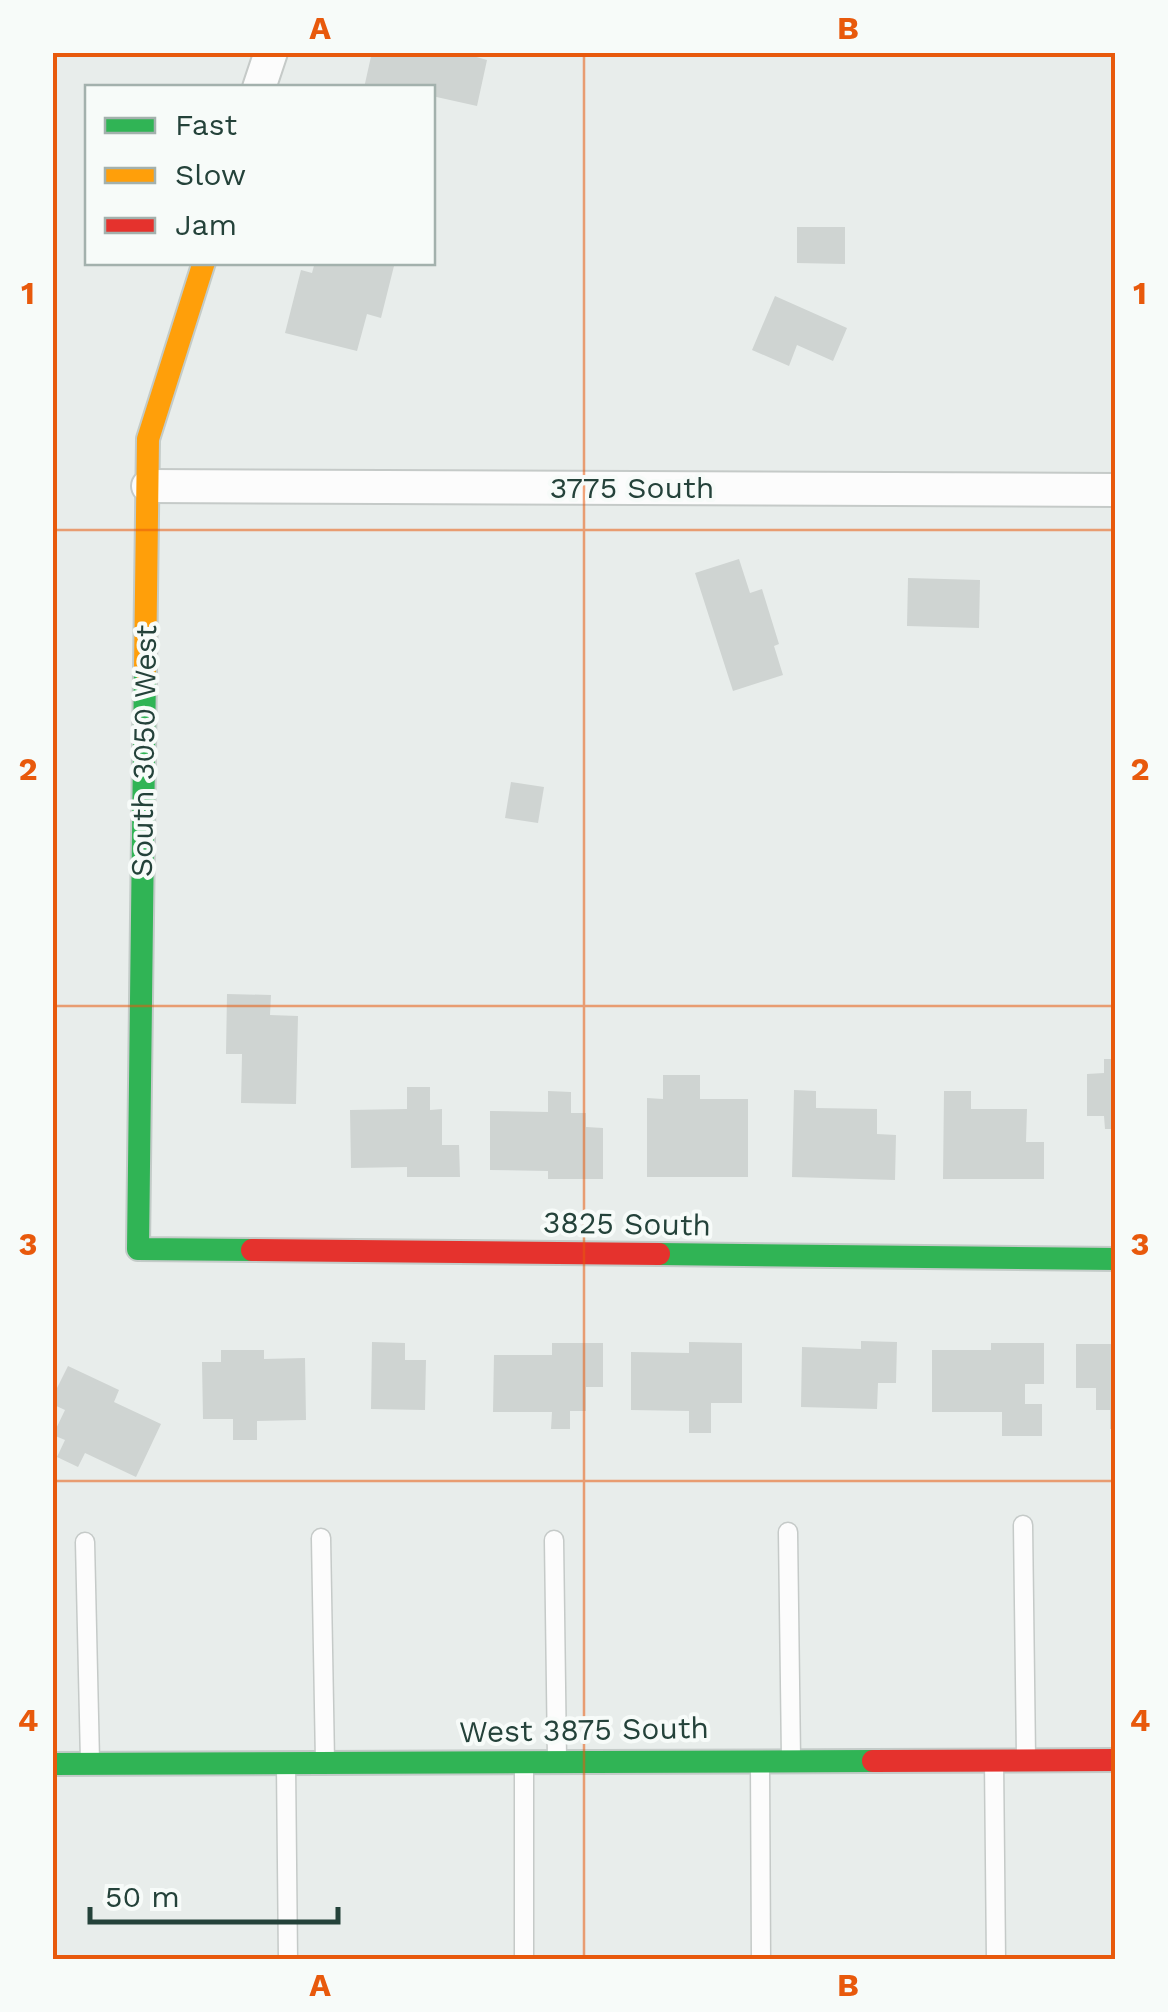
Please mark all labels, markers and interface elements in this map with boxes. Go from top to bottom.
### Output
text: A [309,9,331,47]
text: B [837,9,859,47]
legend [85,85,435,265]
text: Fast [175,107,238,142]
text: Slow [175,157,246,192]
text: Jam [175,207,237,242]
text: 1 [21,274,35,312]
text: 1 [1133,274,1147,312]
street label: 3775 South [550,470,714,505]
street label: South 3050 West [124,624,163,877]
text: 2 [18,750,38,788]
text: 2 [1130,750,1150,788]
street label: 3825 South [543,1205,711,1242]
text: 3 [19,1225,37,1263]
text: 3 [1131,1225,1149,1263]
text: 4 [18,1701,38,1739]
text: 4 [1130,1701,1150,1739]
street label: West 3875 South [459,1710,709,1749]
scale bar [90,1862,338,1924]
text: 50 m [105,1879,180,1914]
text: A [309,1966,331,2004]
text: B [837,1966,859,2004]

